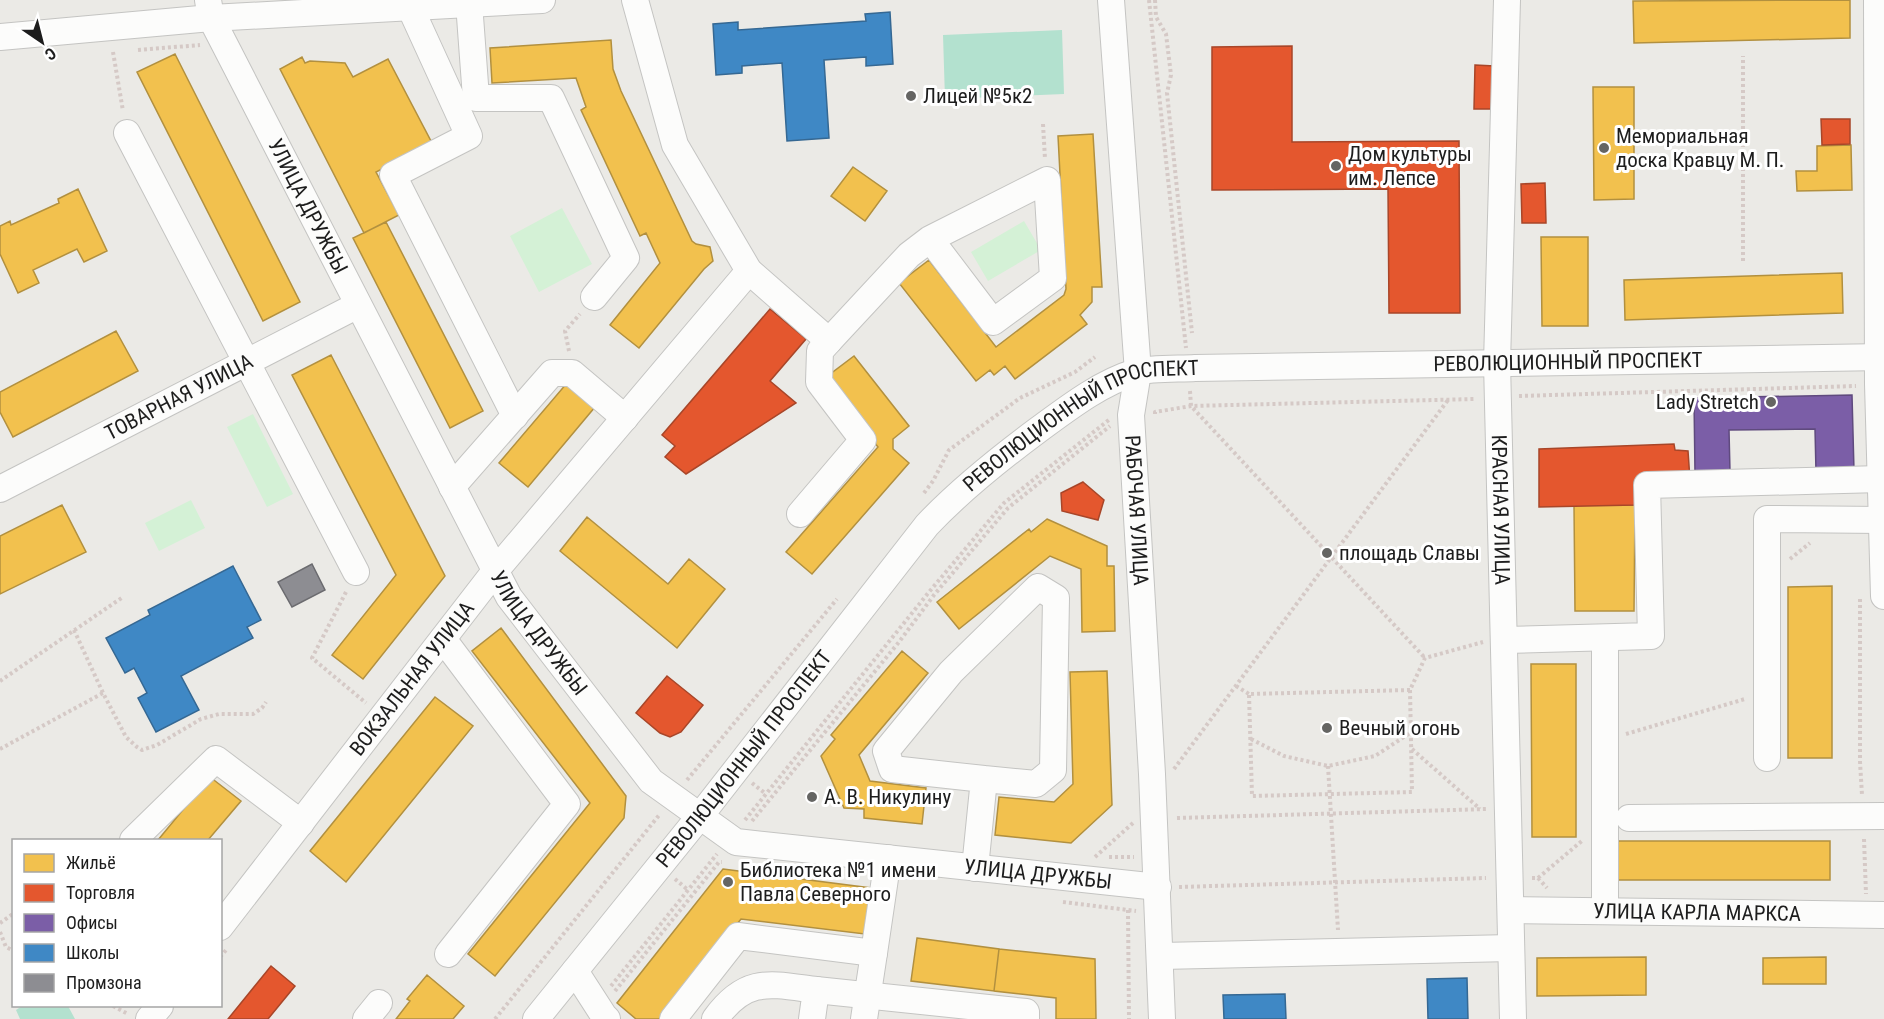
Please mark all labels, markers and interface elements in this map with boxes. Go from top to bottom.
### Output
north arrow [12,12,72,72]
text: С [41,43,60,64]
place label: Лицей №5к2 [923,84,1032,108]
marker: Лицей №5к2 [904,89,918,103]
place label: Мемориальная доска Кравцу М. П. [1616,124,1784,172]
street label: УЛИЦА ДРУЖБЫ [263,135,353,278]
marker: Мемориальная доска Кравцу М. П. [1597,141,1611,155]
place label: Дом культуры им. Лепсе [1348,142,1472,190]
marker: Дом культуры им. Лепсе [1329,159,1343,173]
street label: РЕВОЛЮЦИОННЫЙ ПРОСПЕКТ [1433,348,1703,376]
street label: ТОВАРНАЯ УЛИЦА [101,349,257,445]
street label: РЕВОЛЮЦИОННЫЙ ПРОСПЕКТ [958,356,1199,496]
place label: Lady Stretch [1656,390,1759,414]
marker: Lady Stretch [1764,395,1778,409]
street label: РАБОЧАЯ УЛИЦА [1120,434,1153,586]
street label: КРАСНАЯ УЛИЦА [1487,434,1514,585]
place label: площадь Славы [1339,541,1480,565]
marker: площадь Славы [1320,546,1334,560]
street label: УЛИЦА ДРУЖБЫ [486,567,592,700]
street label: ВОКЗАЛЬНАЯ УЛИЦА [345,597,479,760]
street label: РЕВОЛЮЦИОННЫЙ ПРОСПЕКТ [651,646,837,872]
place label: Вечный огонь [1339,716,1460,740]
marker: Вечный огонь [1320,721,1334,735]
place label: А. В. Никулину [824,785,952,809]
marker: А. В. Никулину [805,790,819,804]
legend [12,839,222,1007]
text: Жильё [66,852,116,873]
street label: УЛИЦА ДРУЖБЫ [963,854,1113,894]
place label: Библиотека №1 имени Павла Северного [740,858,936,906]
marker: Библиотека №1 имени Павла Северного [721,875,735,889]
text: Торговля [66,882,135,903]
street label: УЛИЦА КАРЛА МАРКСА [1593,899,1801,926]
text: Офисы [66,912,118,933]
text: Школы [66,942,119,963]
text: Промзона [66,972,142,993]

